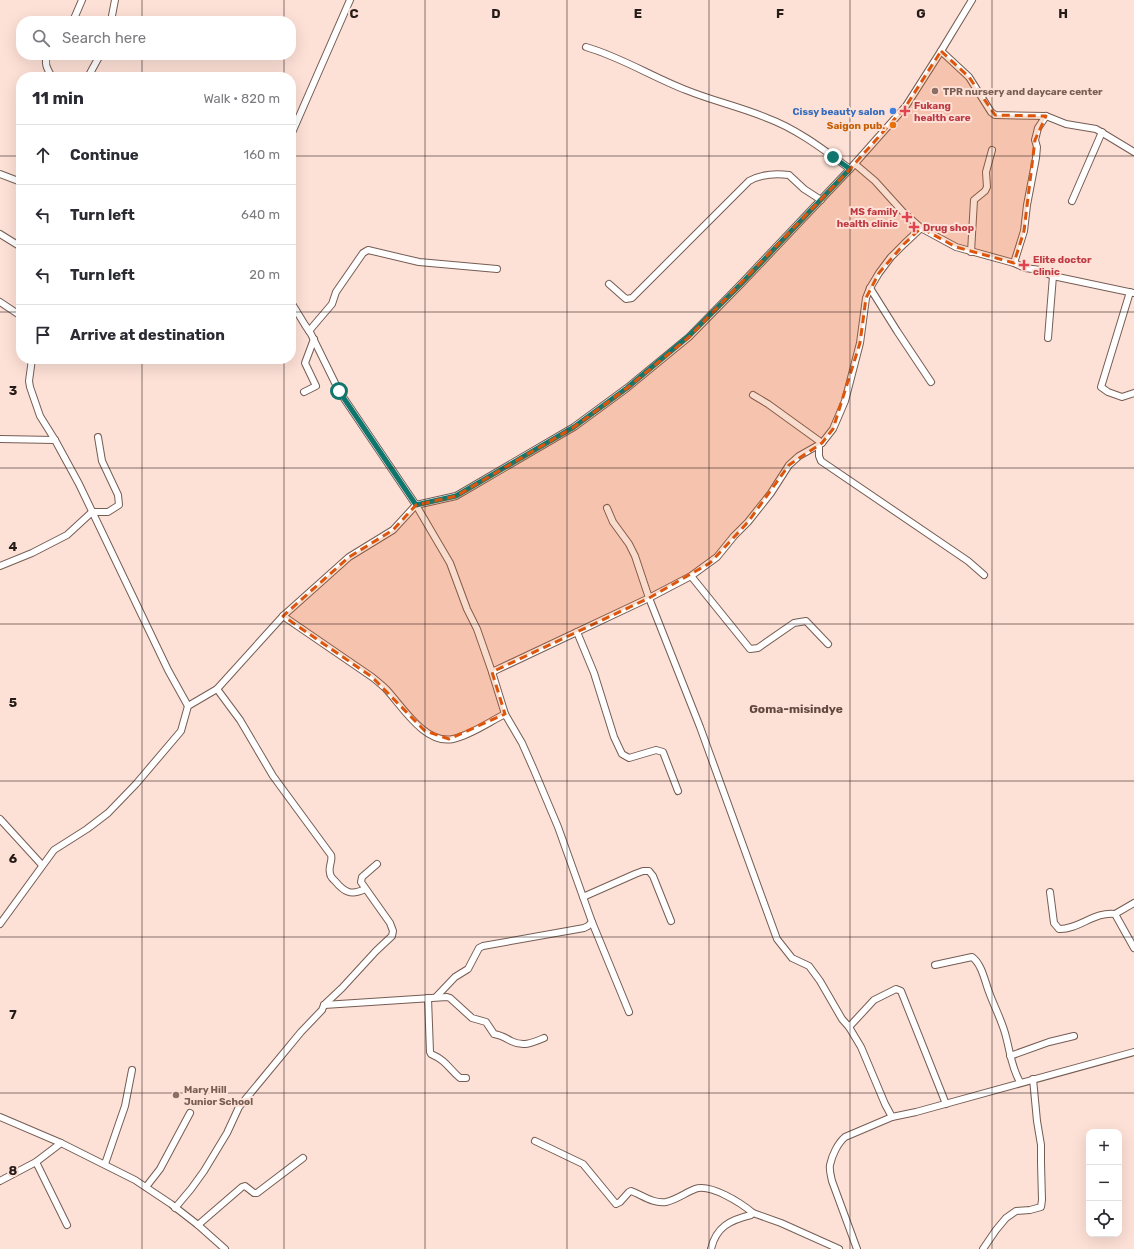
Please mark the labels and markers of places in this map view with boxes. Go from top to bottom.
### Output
marker: TPR nursery and daycare center [930,86,940,96]
place label: TPR nursery and daycare center [943,86,1103,98]
place label: Fukang health care [914,100,971,124]
marker: Fukang health care [899,105,911,117]
place label: Cissy beauty salon [793,106,885,118]
marker: Cissy beauty salon [888,106,898,116]
place label: Saigon pub. [827,120,885,132]
marker: Saigon pub. [888,120,898,130]
place label: MS family health clinic [837,206,898,230]
marker: MS family health clinic [901,211,913,223]
marker: Drug shop [908,221,920,233]
place label: Drug shop [923,222,974,234]
place label: Elite doctor clinic [1033,254,1092,278]
marker: Elite doctor clinic [1018,259,1030,271]
place label: Mary Hill Junior School [184,1084,253,1108]
marker: Mary Hill Junior School [171,1090,181,1100]

